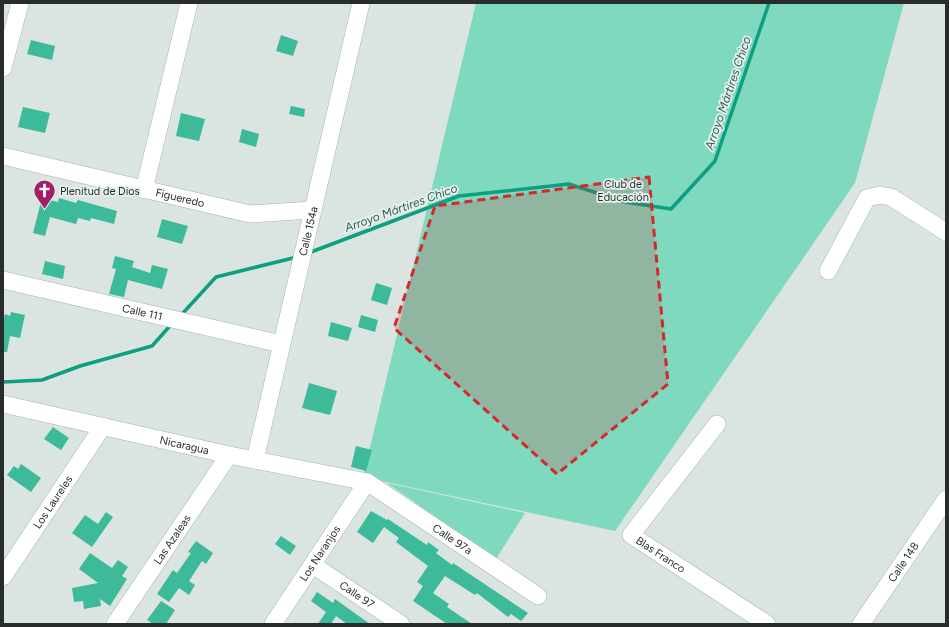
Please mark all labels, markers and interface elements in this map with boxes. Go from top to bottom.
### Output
water label: Arroyo Mártires Chico [702,35,754,152]
church icon: Plenitud de Dios [31,178,57,211]
park label: Club de Educación [597,178,649,204]
water label: Arroyo Mártires Chico [342,181,459,235]
place label: Plenitud de Dios [60,185,140,198]
street label: Figueredo [154,186,206,210]
street label: Calle 154a [297,205,321,257]
street label: Calle 111 [121,302,164,323]
street label: Nicaragua [158,434,210,457]
street label: Los Laureles [31,473,75,531]
street label: Las Azaleas [151,512,194,567]
street label: Calle 97a [430,522,474,557]
street label: Los Naranjos [297,523,343,584]
street label: Blas Franco [633,534,688,576]
street label: Calle 148 [885,540,922,585]
street label: Calle 97 [337,579,377,611]

